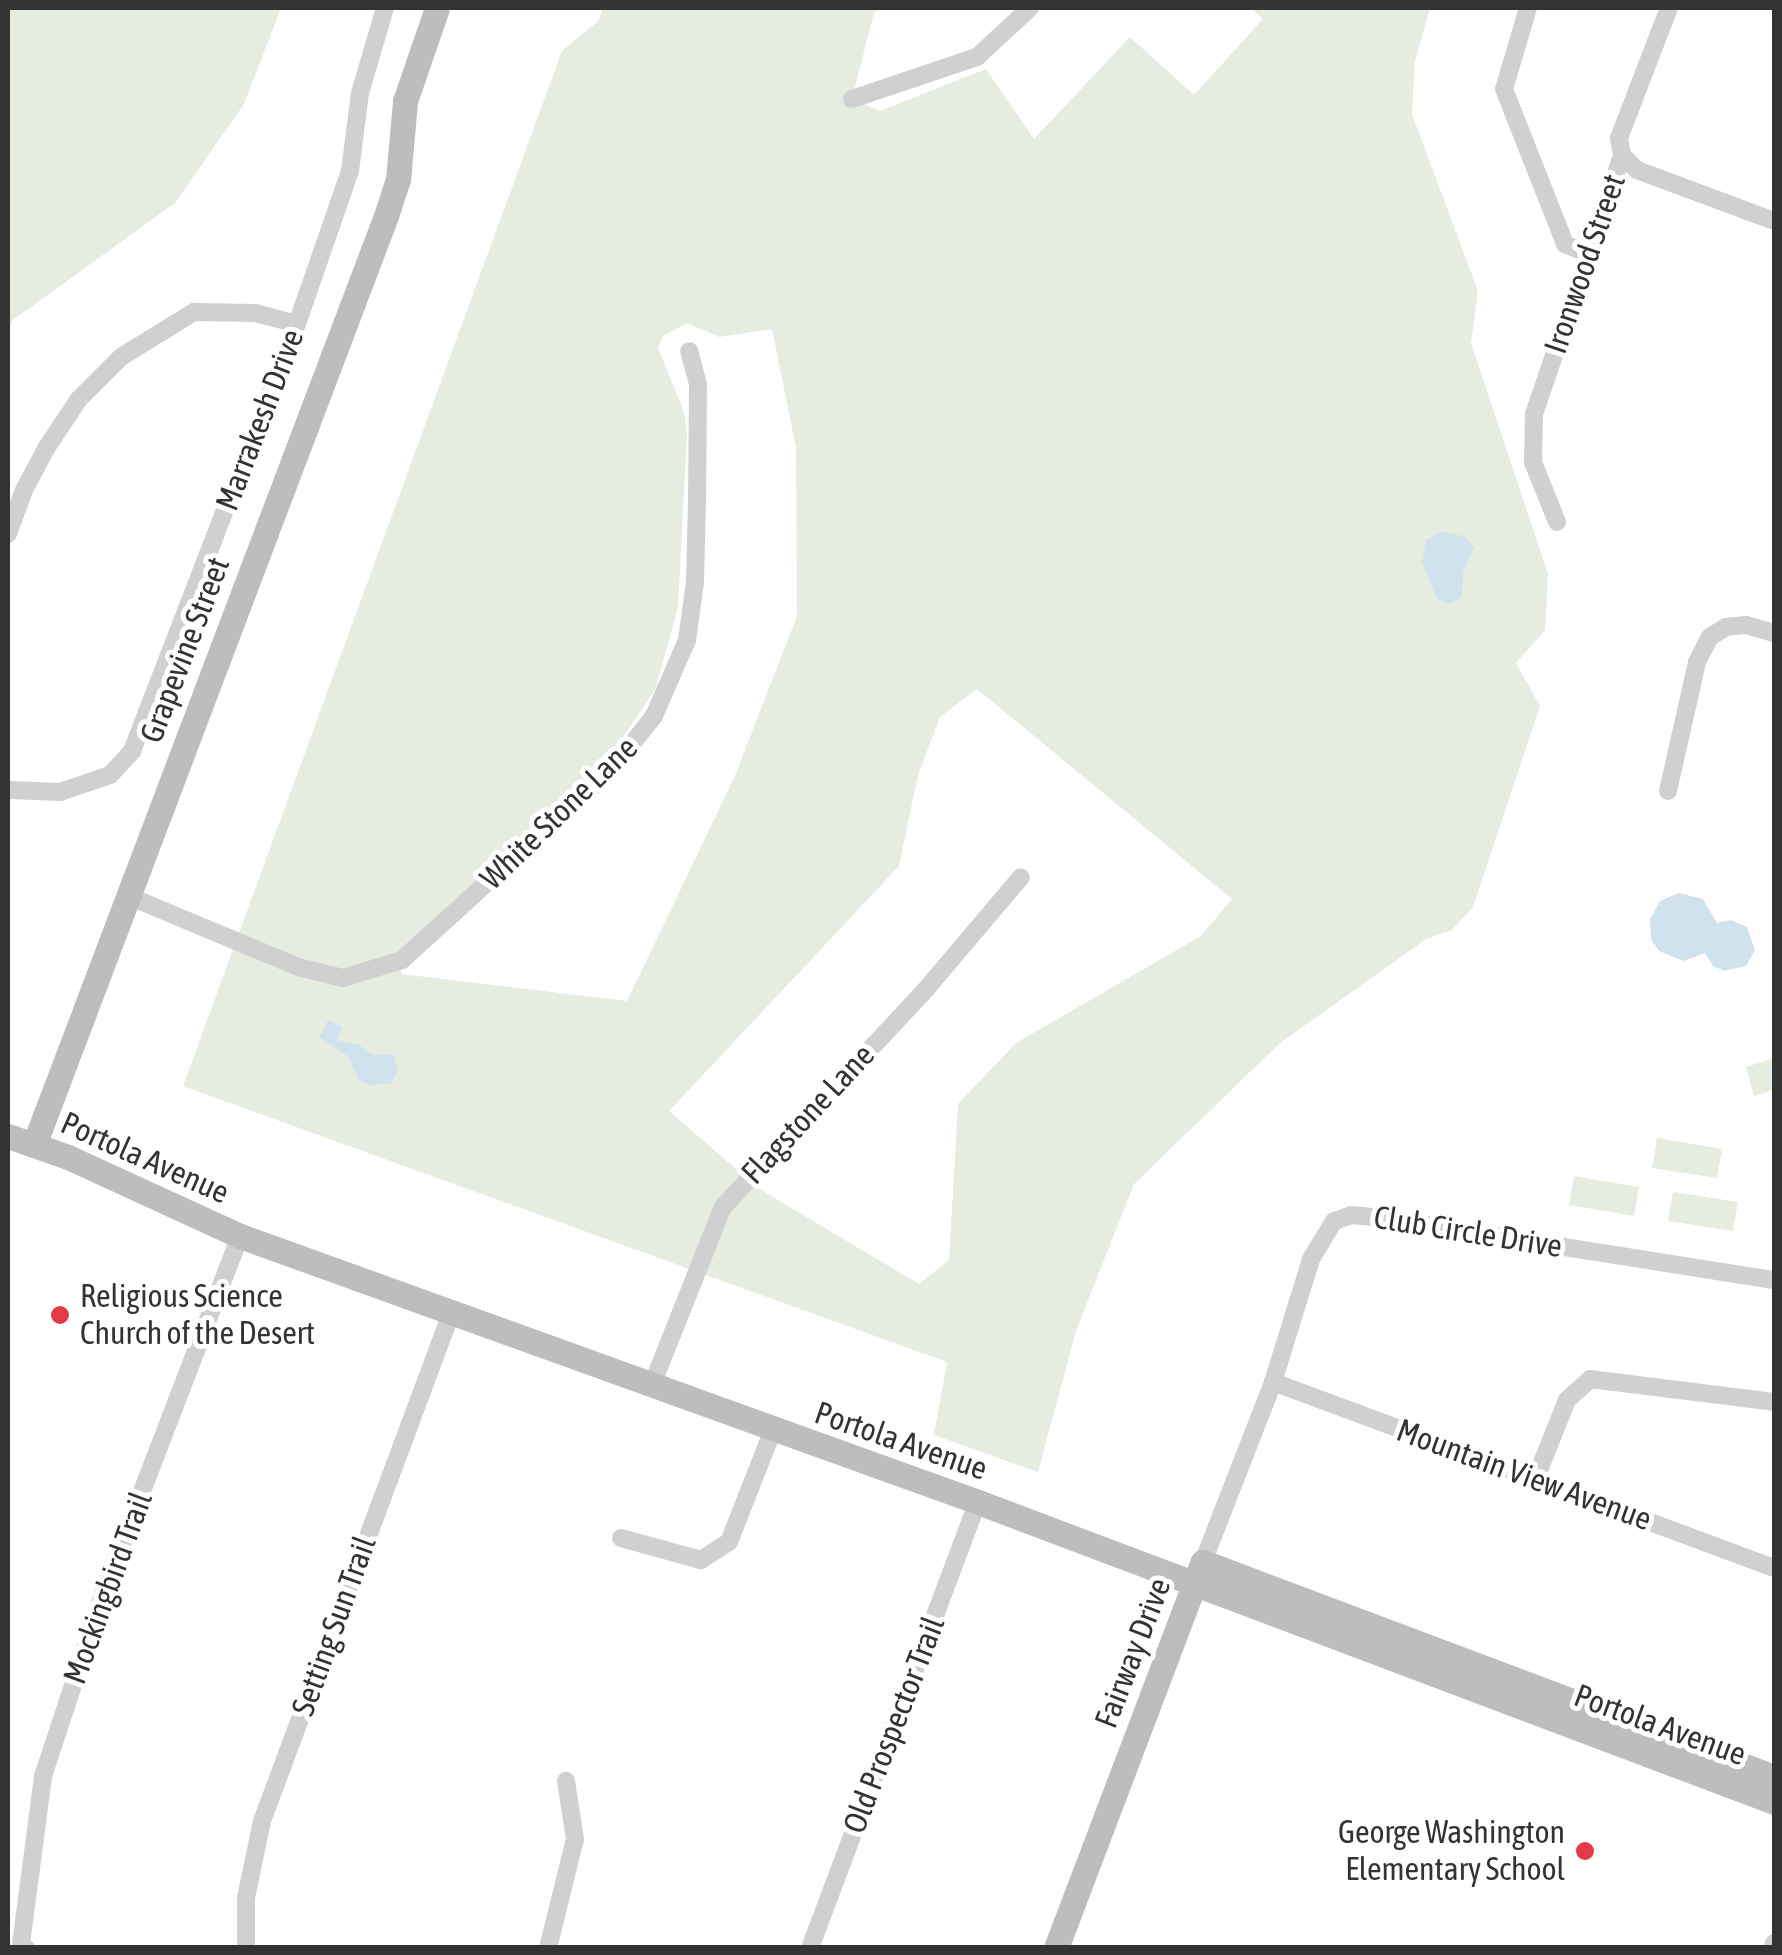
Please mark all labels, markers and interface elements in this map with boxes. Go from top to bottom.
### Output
street label: Ironwood Street [1536,169,1634,359]
street label: Marrakesh Drive [208,324,312,516]
street label: Grapevine Street [132,552,238,748]
street label: White Stone Lane [473,729,645,897]
street label: Flagstone Lane [734,1036,882,1192]
street label: Portola Avenue [55,1104,235,1212]
street label: Club Circle Drive [1371,1198,1565,1266]
place label: Religious Science Church of the Desert [80,1278,315,1353]
marker: Religious Science Church of the Desert [49,1304,71,1326]
street label: Portola Avenue [810,1394,992,1488]
street label: Mountain View Avenue [1391,1411,1657,1539]
street label: Mockingbird Trail [56,1487,160,1689]
street label: Setting Sun Trail [284,1531,384,1721]
street label: Fairway Drive [1087,1573,1179,1733]
street label: Old Prospector Trail [835,1611,953,1839]
street label: Portola Avenue [1569,1676,1751,1774]
place label: George Washington Elementary School [1338,1814,1565,1889]
marker: George Washington Elementary School [1574,1840,1596,1862]

